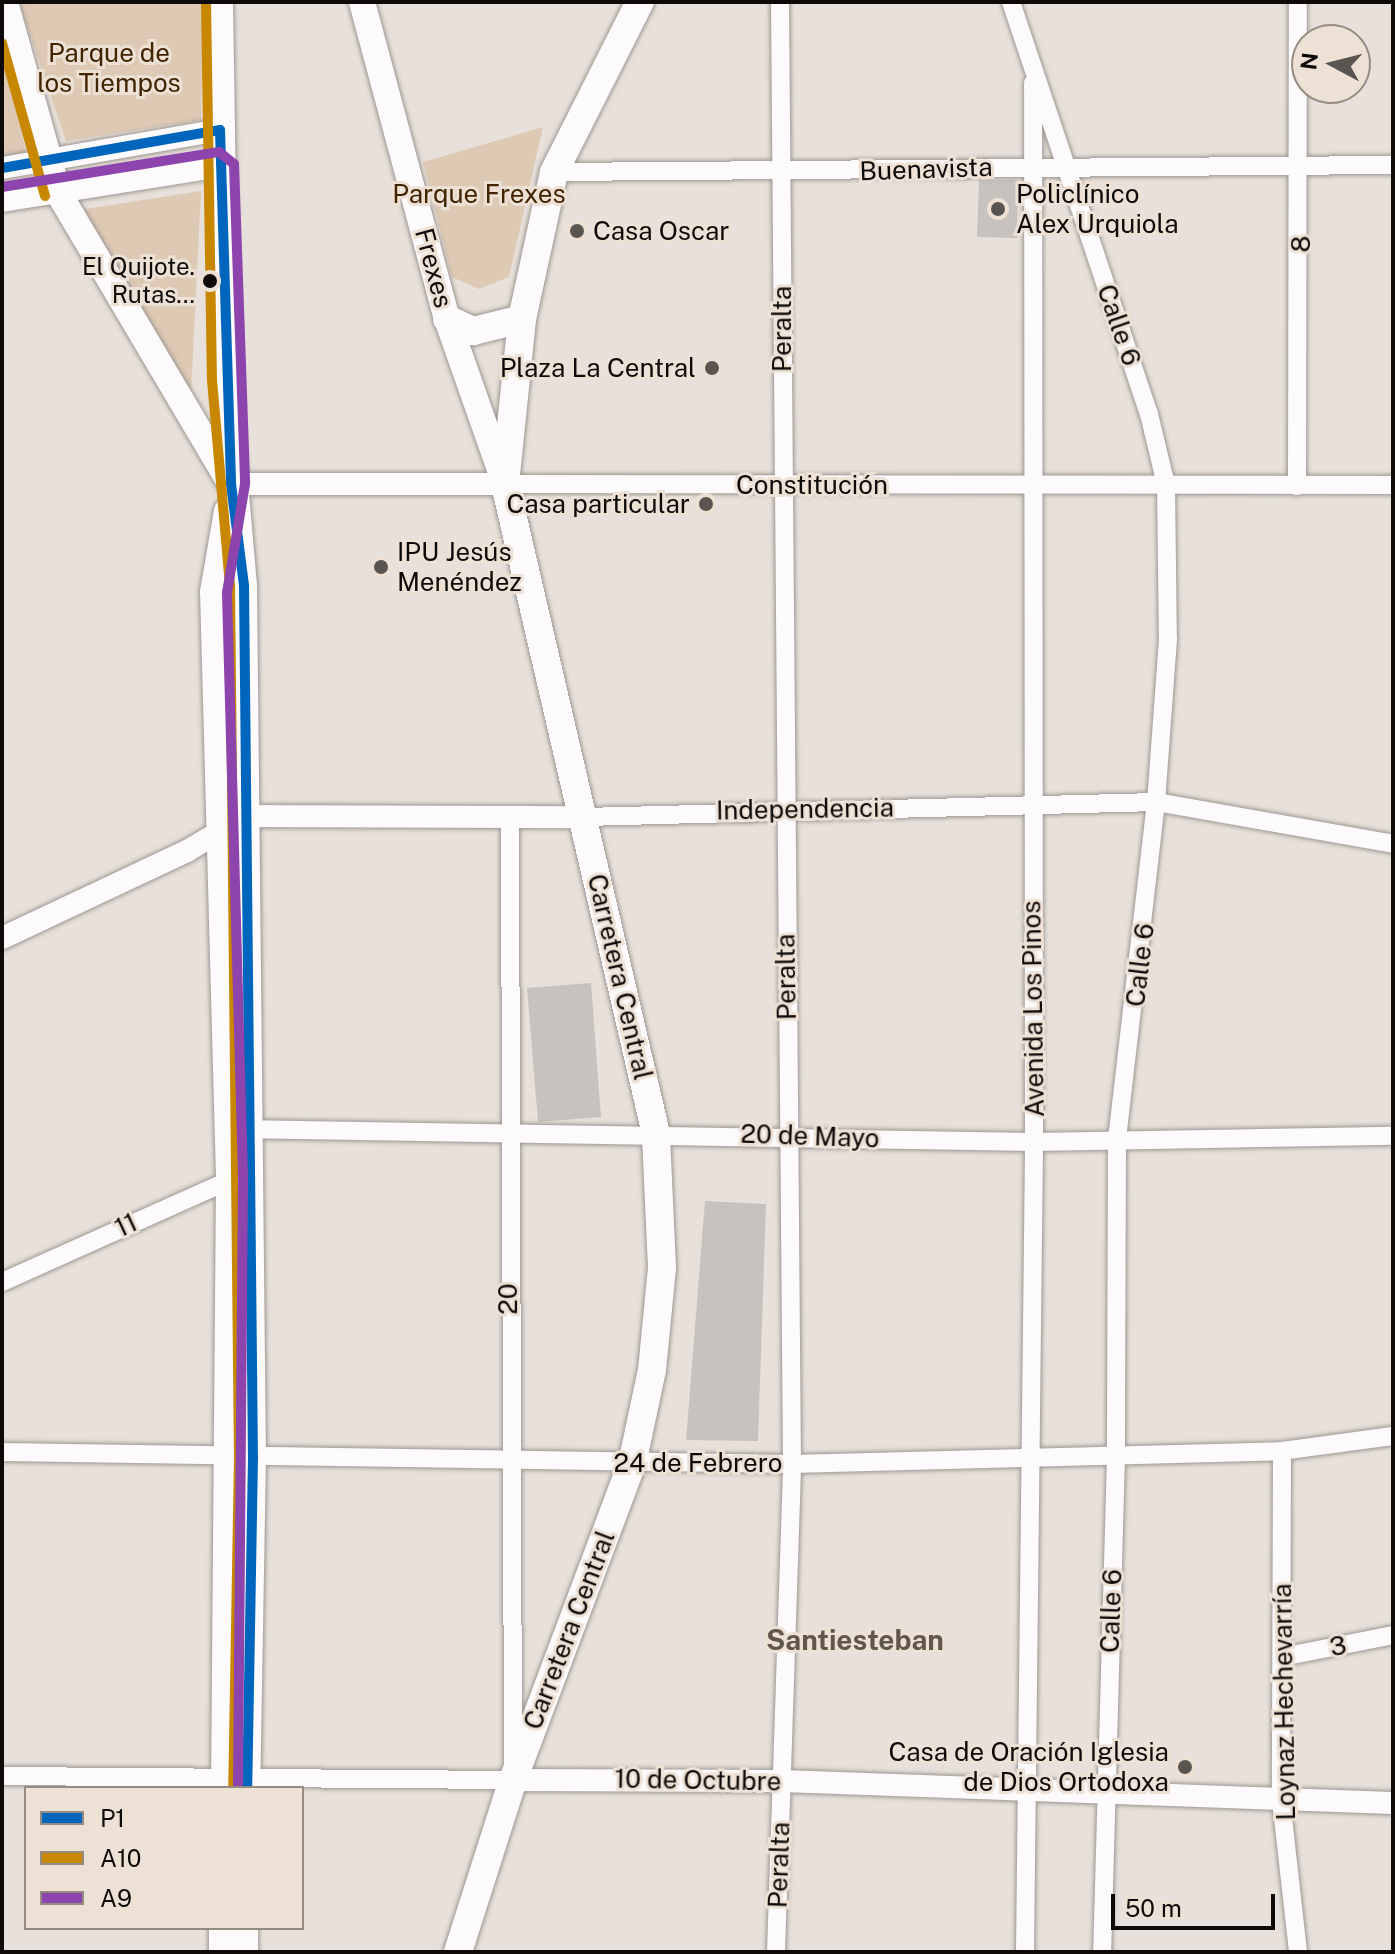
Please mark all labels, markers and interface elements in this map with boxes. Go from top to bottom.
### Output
north arrow [1291,24,1371,104]
park label: Parque de los Tiempos [37,37,181,98]
text: N [1295,51,1323,71]
street label: Buenavista [859,151,993,187]
park label: Parque Frexes [392,178,566,210]
place label: Policlínico Alex Urquiola [1016,178,1179,240]
marker: Policlínico Alex Urquiola [987,198,1009,220]
place label: Casa Oscar [593,215,729,247]
marker: Casa Oscar [568,222,586,240]
street label: Frexes [408,225,460,311]
street label: 8 [1285,235,1317,253]
place label: El Quijote. Rutas... [82,253,195,309]
marker: El Quijote. Rutas... [202,273,218,289]
street label: Calle 6 [1091,280,1147,370]
street label: Peralta [766,286,798,372]
place label: Plaza La Central [500,352,696,384]
marker: Plaza La Central [703,359,721,377]
street label: Constitución [736,469,888,501]
place label: Casa particular [506,488,690,520]
marker: Casa particular [697,495,715,513]
place label: IPU Jesús Menéndez [397,536,522,598]
marker: IPU Jesús Menéndez [372,558,390,576]
street label: Independencia [716,792,894,826]
street label: Carretera Central [581,871,659,1083]
street label: Avenida Los Pinos [1016,900,1050,1118]
street label: Calle 6 [1119,921,1161,1009]
street label: Peralta [770,934,802,1020]
street label: 20 de Mayo [740,1118,880,1154]
street label: 11 [110,1206,142,1244]
street label: 20 [492,1283,524,1315]
street label: 24 de Febrero [613,1447,783,1479]
street label: Carretera Central [517,1526,621,1734]
street label: Calle 6 [1094,1568,1128,1654]
street label: Loynaz Hechevarría [1266,1583,1302,1821]
district label: Santiesteban [766,1623,944,1657]
street label: 3 [1327,1629,1349,1663]
place label: Casa de Oración Iglesia de Dios Ortodoxa [888,1736,1169,1798]
marker: Casa de Oración Iglesia de Dios Ortodoxa [1176,1758,1194,1776]
street label: 10 de Octubre [614,1763,782,1797]
legend [24,1786,304,1930]
text: P1 [100,1804,125,1832]
street label: Peralta [762,1821,796,1909]
text: A10 [100,1844,142,1872]
scale bar [1115,1878,1279,1928]
text: A9 [100,1884,132,1912]
text: 50 m [1125,1894,1182,1922]

